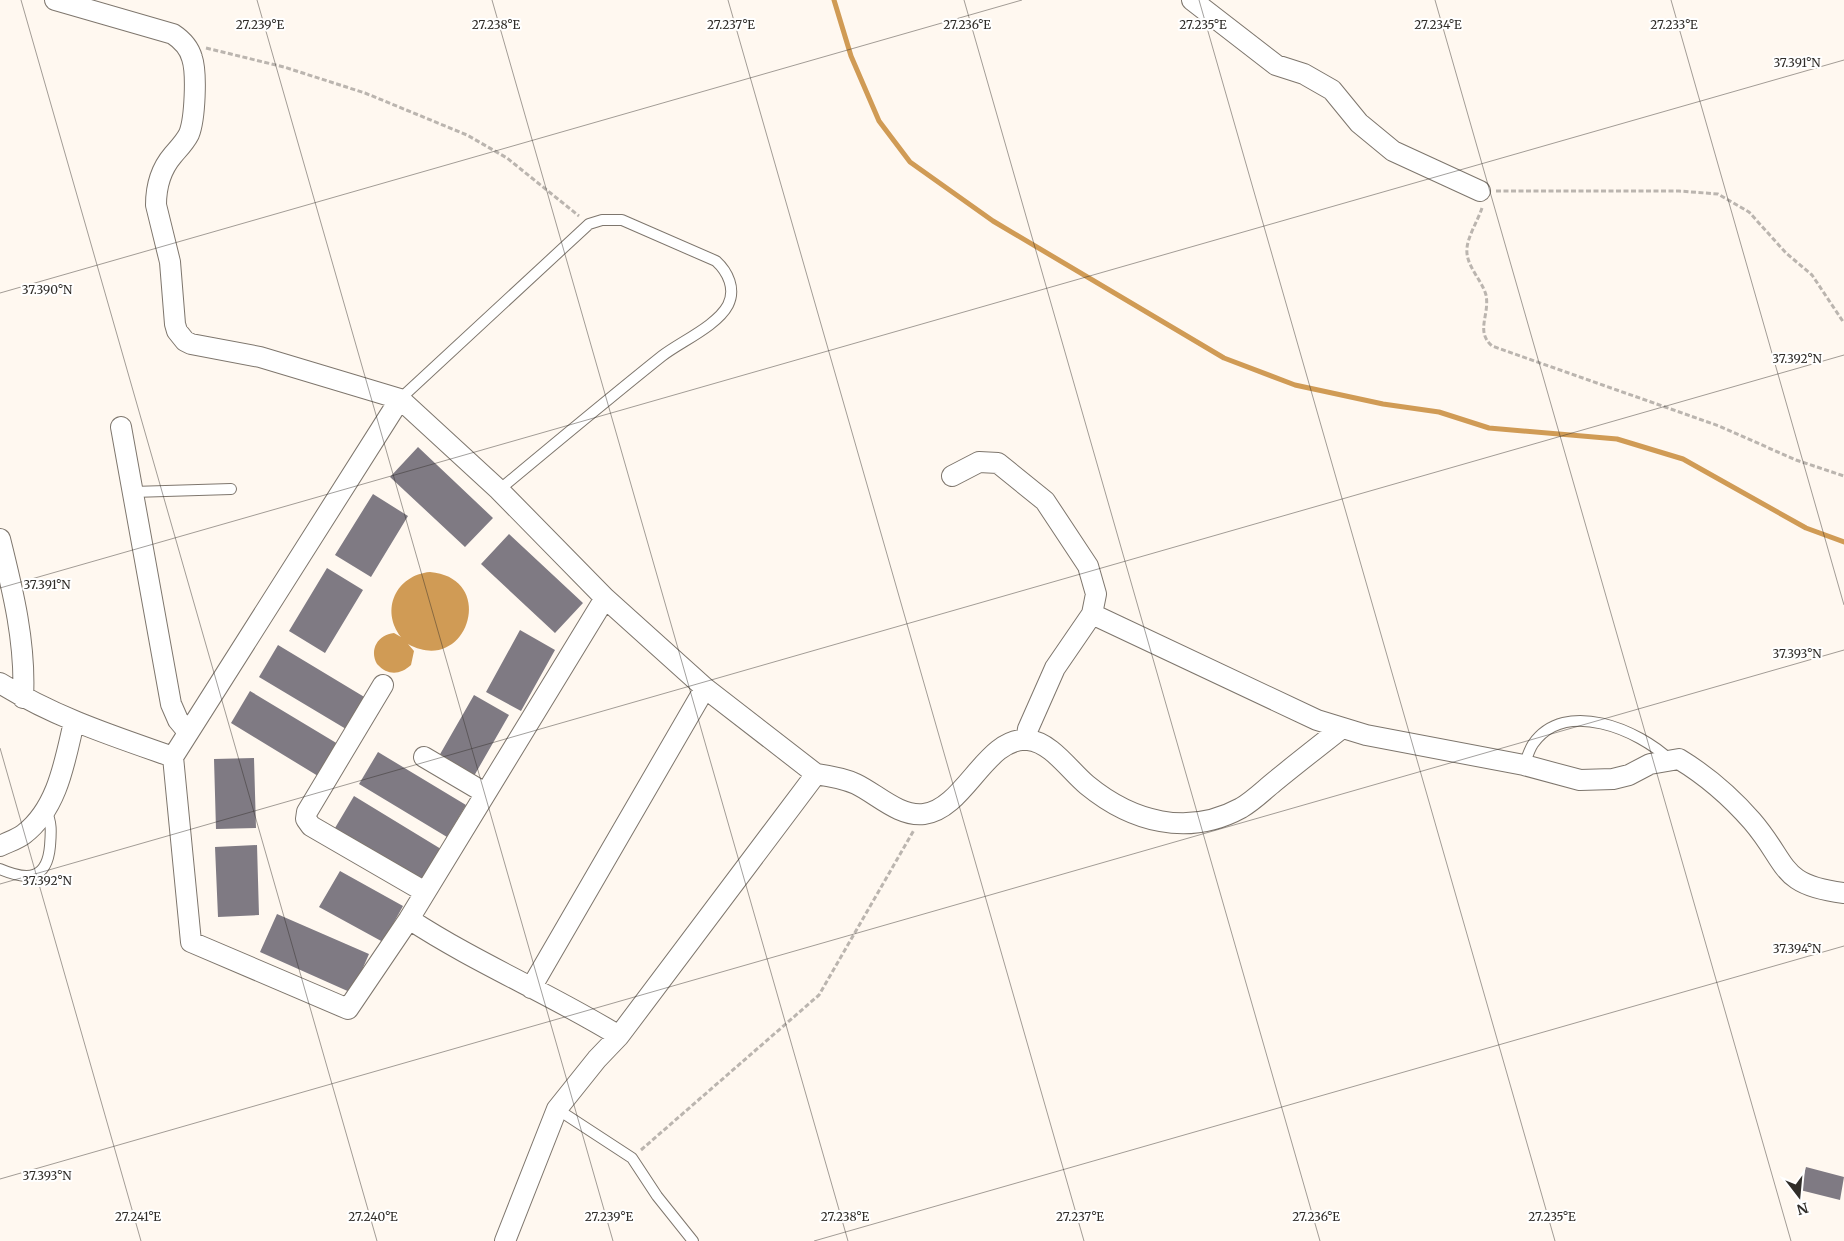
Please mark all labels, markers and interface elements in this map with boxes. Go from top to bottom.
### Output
text: 27.239°E [236,17,285,32]
text: 27.238°E [472,17,521,32]
text: 27.237°E [707,17,755,32]
text: 27.236°E [943,17,991,32]
text: 27.235°E [1179,17,1227,32]
text: 27.234°E [1414,17,1462,32]
text: 27.233°E [1650,17,1698,32]
text: 37.391°N [1773,55,1821,70]
text: 37.390°N [22,282,73,297]
text: 37.392°N [1772,351,1822,366]
text: 37.391°N [23,577,71,592]
text: 37.393°N [1773,646,1822,661]
text: 37.392°N [22,873,72,888]
text: 37.394°N [1773,941,1822,956]
text: 37.393°N [23,1168,72,1183]
north arrow [1774,1171,1824,1221]
text: N [1795,1198,1810,1219]
text: 27.241°E [115,1209,161,1224]
text: 27.240°E [348,1209,398,1224]
text: 27.239°E [585,1209,634,1224]
text: 27.238°E [821,1209,870,1224]
text: 27.237°E [1056,1209,1104,1224]
text: 27.236°E [1292,1209,1340,1224]
text: 27.235°E [1528,1209,1576,1224]

